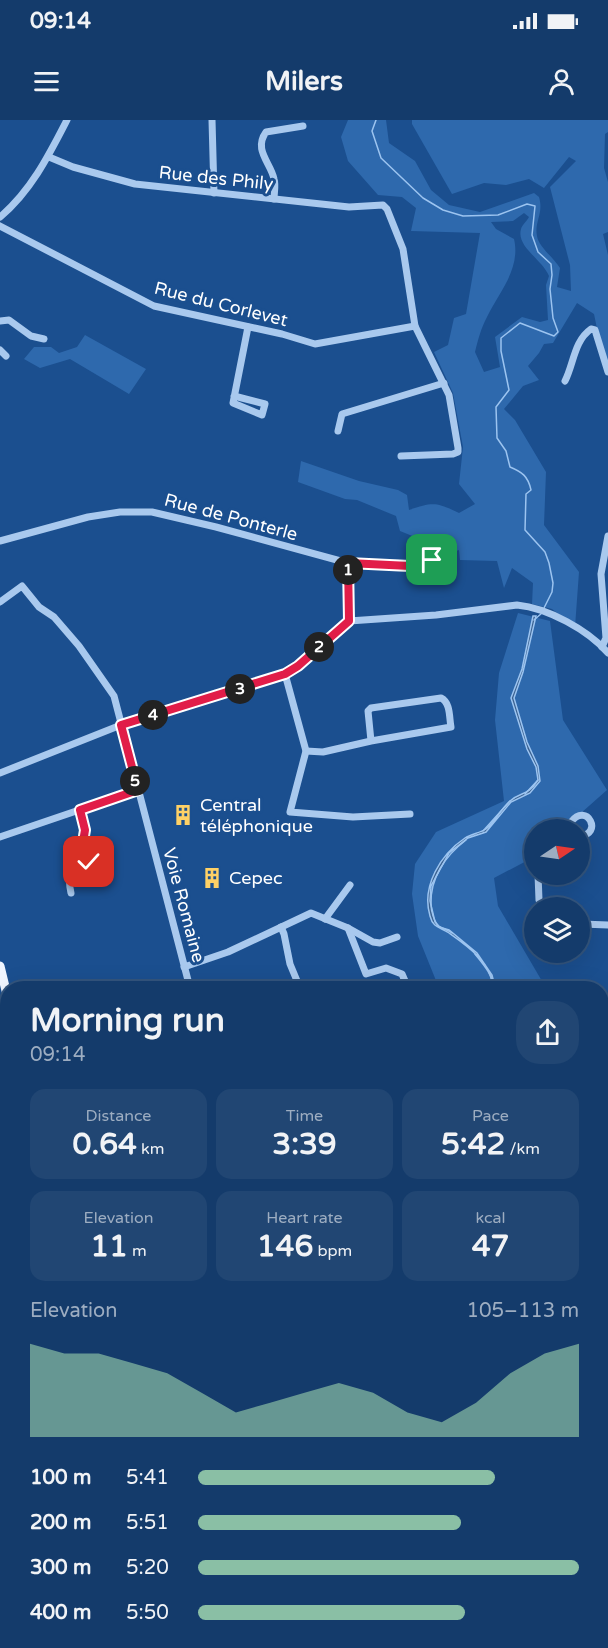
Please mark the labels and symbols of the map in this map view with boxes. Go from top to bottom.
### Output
street label: Rue des Phily [158,161,275,195]
street label: Rue du Corlevet [152,277,290,331]
street label: Rue de Ponterle [162,489,300,545]
pin [406,534,457,585]
pin: 1 [333,555,363,585]
pin: 2 [304,632,334,662]
pin: 3 [225,674,255,704]
pin: 4 [138,700,168,730]
pin: 5 [120,766,150,796]
place label: Central téléphonique [200,794,313,837]
building icon: Central téléphonique [171,803,195,827]
north arrow [524,819,590,885]
pin [63,836,114,887]
street label: Voie Romaine [158,845,210,965]
building icon: Cepec [200,866,224,890]
place label: Cepec [229,867,283,889]

